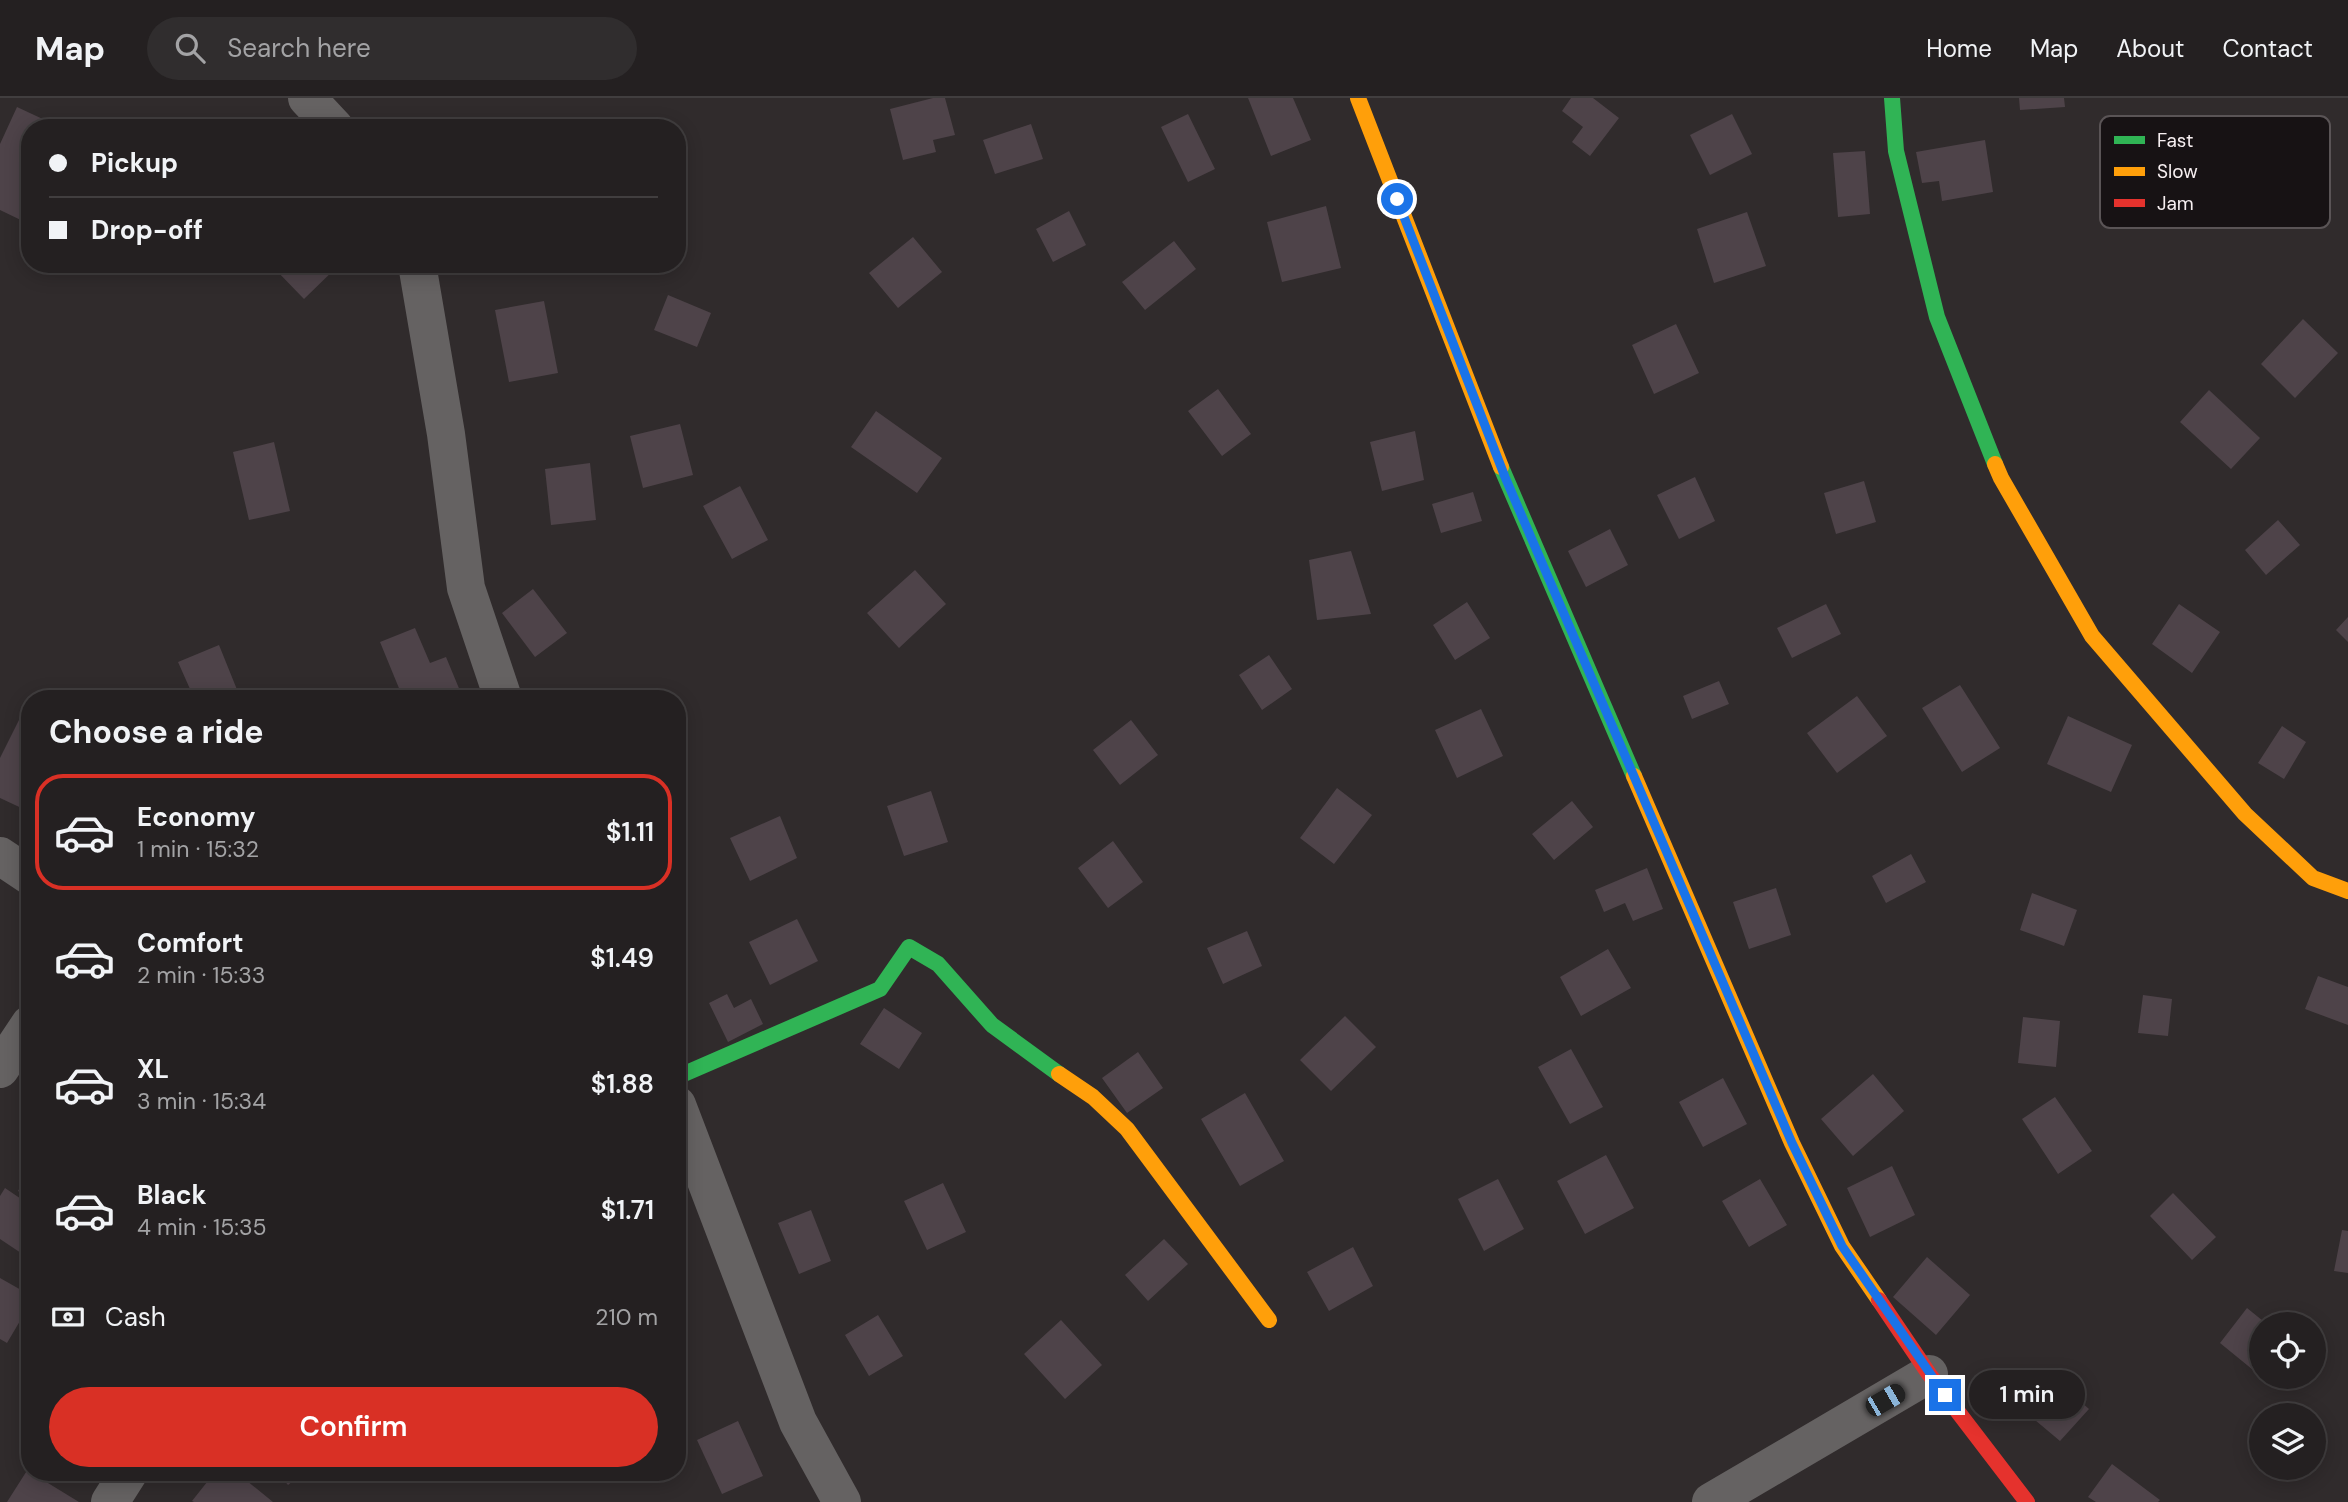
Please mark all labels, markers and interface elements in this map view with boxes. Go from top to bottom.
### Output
search box [147,17,637,80]
text: Map [35,27,105,70]
icon: search [171,29,209,67]
text: Search here [227,31,371,65]
text: Home [1926,33,1992,64]
text: Map [2030,33,2078,64]
text: About [2116,33,2185,64]
text: Contact [2223,33,2313,64]
legend [2100,116,2330,228]
text: Fast [2157,128,2193,153]
text: Pickup [91,146,178,180]
text: Slow [2157,159,2198,184]
route start [1381,183,1413,215]
text: Jam [2157,191,2194,216]
text: Drop-off [91,213,203,247]
text: Choose a ride [49,711,264,753]
text: Economy [137,800,255,834]
icon: car [53,801,116,864]
text: $1.11 [606,815,654,849]
text: 1 min · 15:32 [137,834,259,864]
text: Comfort [137,926,243,960]
icon: car [53,927,116,990]
text: $1.49 [590,941,654,975]
text: 2 min · 15:33 [137,960,265,990]
text: XL [137,1052,169,1086]
icon: car [53,1053,116,1116]
text: $1.88 [591,1067,654,1101]
text: 3 min · 15:34 [137,1086,266,1116]
text: Black [137,1178,207,1212]
icon: car [53,1179,116,1242]
text: $1.71 [601,1193,654,1227]
text: 4 min · 15:35 [137,1212,267,1242]
icon: cash [49,1298,87,1336]
text: Cash [105,1300,166,1334]
text: 210 m [595,1302,658,1332]
map controls [2249,1312,2326,1480]
button: locate [2249,1312,2326,1389]
callout: 1 min [1969,1370,2085,1420]
route end [1929,1379,1961,1411]
text: 1 min [2000,1379,2054,1409]
car [1862,1380,1909,1420]
button: Confirm [49,1387,658,1467]
button: layers [2249,1403,2326,1480]

